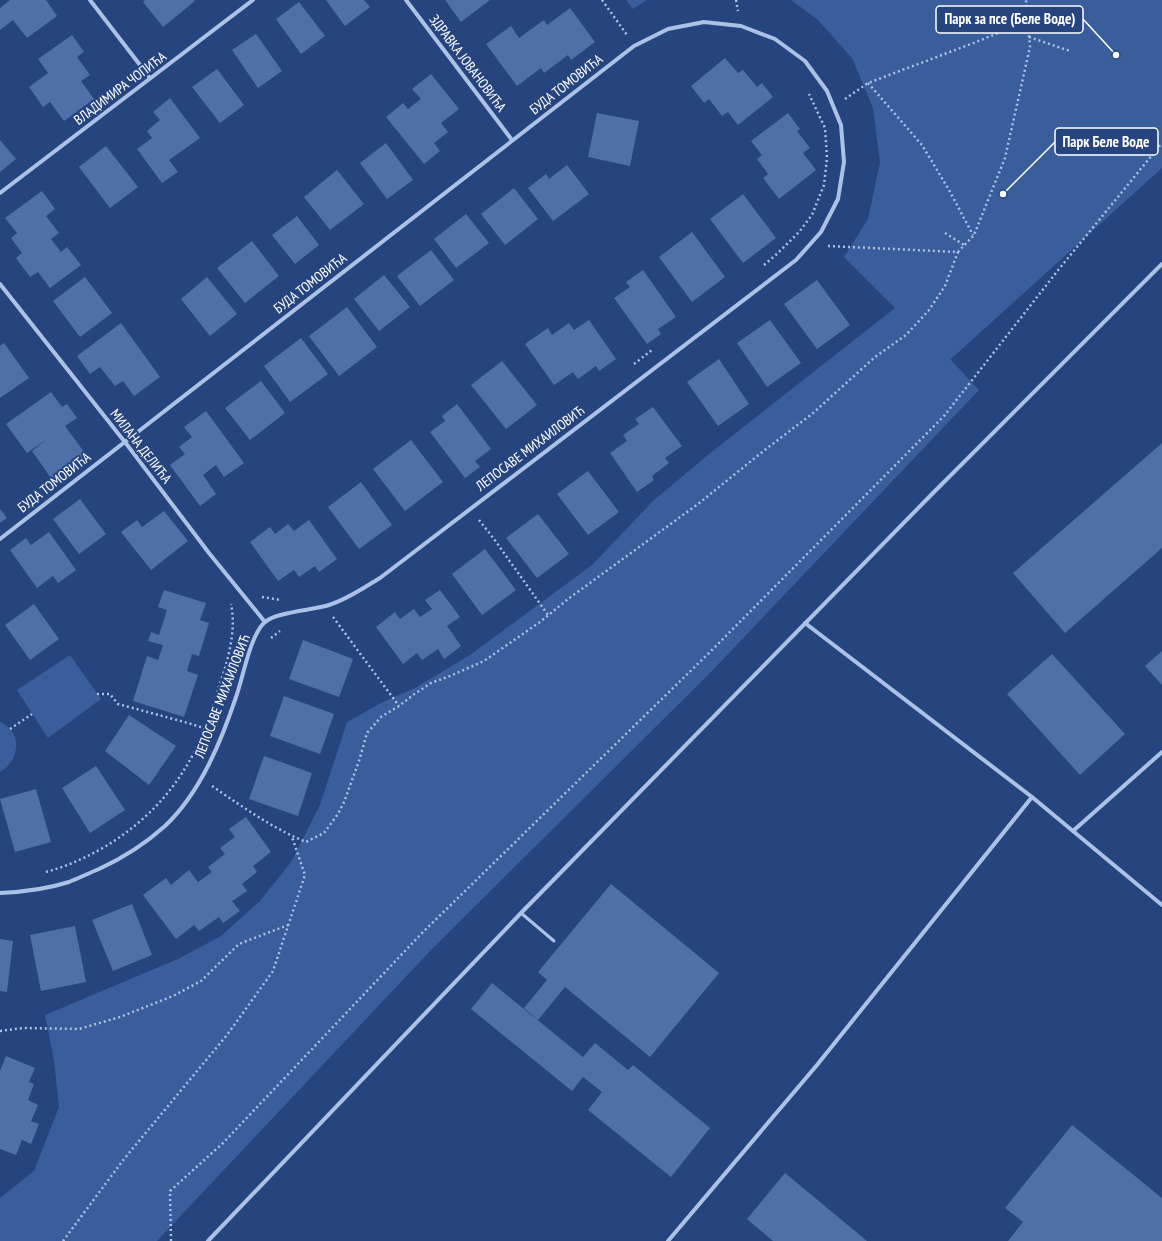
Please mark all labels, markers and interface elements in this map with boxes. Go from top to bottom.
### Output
callout: Парк за псе (Беле Воде) [936,6,1083,33]
text: Парк за псе (Беле Воде) [944,9,1076,28]
street label: ЗДРАВКА ЈОВАНОВИЋА [426,11,511,116]
street label: ВЛАДИМИРА ЧОПИЋА [70,47,170,129]
street label: БУДА ТОМОВИЋА [526,50,606,118]
callout: Парк Беле Воде [1055,128,1158,155]
text: Парк Беле Воде [1062,132,1150,151]
street label: БУДА ТОМОВИЋА [270,249,350,317]
street label: ЛЕПОСАВЕ МИХАИЛОВИЋ [471,401,588,495]
street label: МИЛАНА ДЕЛИЋА [106,405,176,487]
street label: БУДА ТОМОВИЋА [14,448,94,516]
street label: ЛЕПОСАВЕ МИХАИЛОВИЋ [190,631,254,761]

